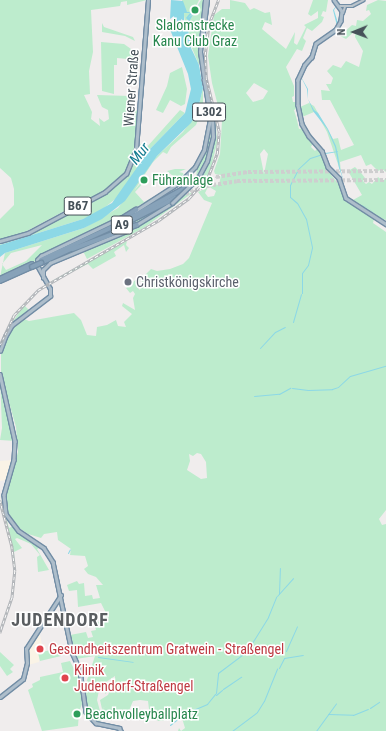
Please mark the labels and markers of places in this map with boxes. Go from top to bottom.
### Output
marker: Slalomstrecke Kanu Club Graz [190,5,200,15]
place label: Slalomstrecke Kanu Club Graz [153,17,237,50]
place label: Führanlage [152,172,213,188]
marker: Führanlage [139,175,149,185]
place label: Christkönigskirche [136,274,239,290]
marker: Christkönigskirche [123,277,133,287]
place label: Gesundheitszentrum Gratwein - Straßengel [49,641,284,657]
marker: Gesundheitszentrum Gratwein - Straßengel [34,643,46,655]
place label: Klinik Judendorf-Straßengel [74,662,193,694]
marker: Klinik Judendorf-Straßengel [59,672,71,684]
place label: Beachvolleyballplatz [85,706,198,722]
marker: Beachvolleyballplatz [72,709,82,719]

